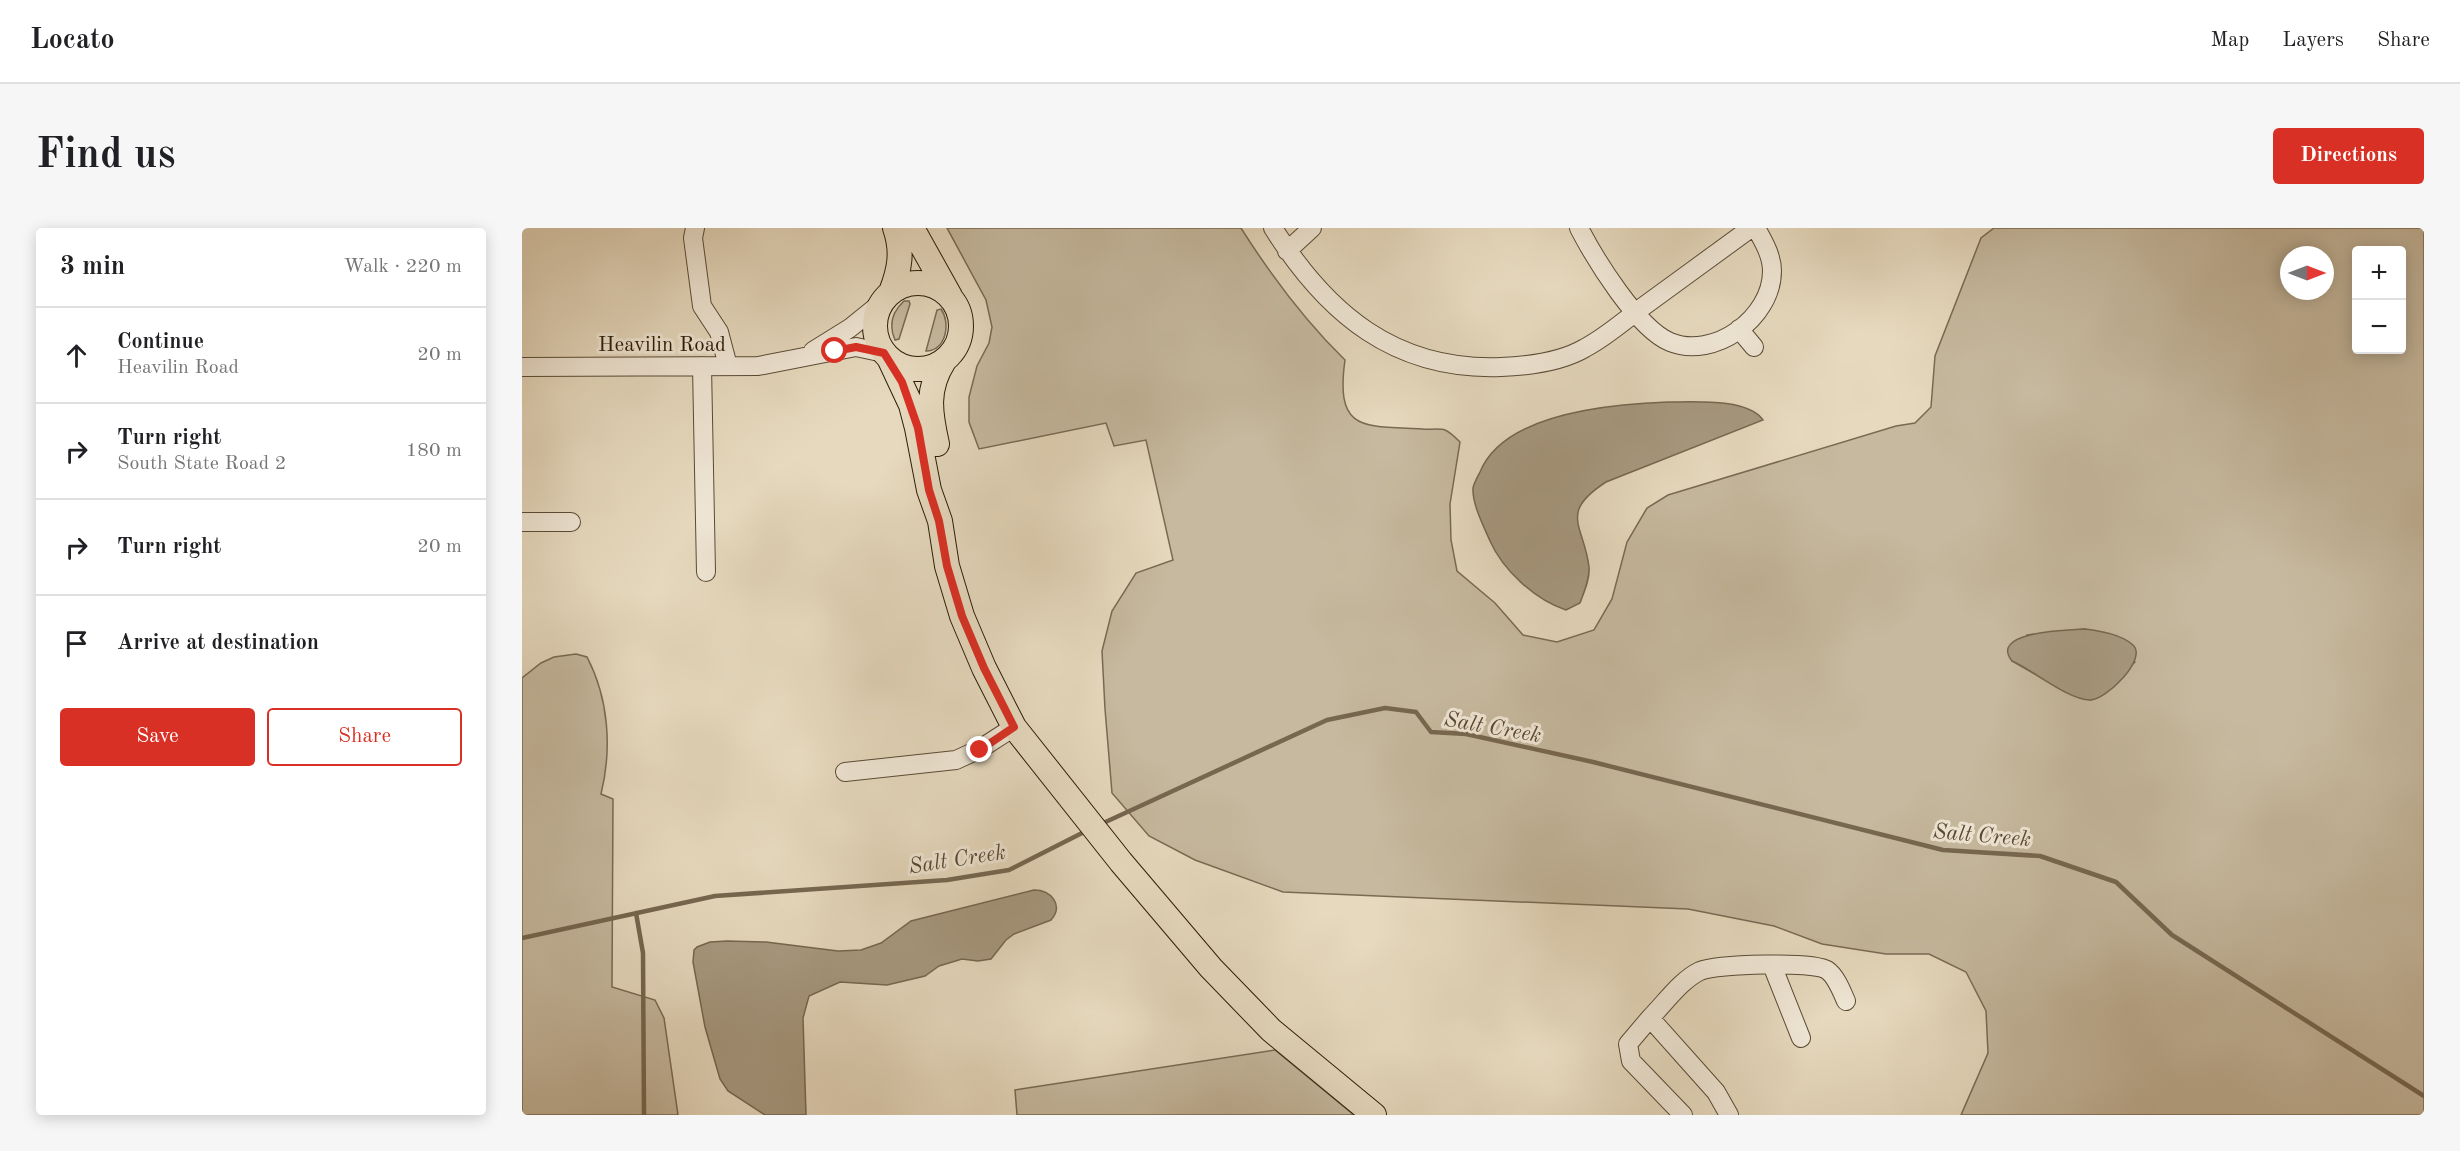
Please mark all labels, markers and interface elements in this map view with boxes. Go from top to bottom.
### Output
text: Locato [30,27,115,55]
text: Map [2210,30,2249,51]
text: Layers [2282,30,2344,51]
text: Share [2377,30,2430,51]
button: Directions [2273,128,2424,184]
text: Find us [36,135,175,177]
north arrow [2280,246,2334,300]
map controls [2352,246,2406,354]
button: + [2352,246,2406,300]
text: 3 min [60,254,125,280]
text: Walk · 220 m [343,257,462,277]
button: − [2352,300,2406,354]
text: Continue [117,331,204,353]
street label: Heavilin Road [598,335,726,356]
route start [821,337,847,363]
icon: ahead [60,339,93,372]
text: 20 m [417,345,462,365]
text: Heavilin Road [117,358,239,378]
text: Turn right [117,427,221,449]
icon: right [60,435,93,468]
text: 180 m [406,441,462,461]
text: South State Road 2 [117,454,286,474]
icon: right [60,531,93,564]
text: Turn right [117,536,221,558]
text: 20 m [417,537,462,557]
icon: arrive [60,627,93,660]
text: Arrive at destination [117,632,319,654]
button: Save [60,708,255,766]
button: Share [267,708,462,766]
water label: Salt Creek [1442,709,1543,747]
route end [966,736,992,762]
water label: Salt Creek [1932,821,2032,851]
water label: Salt Creek [907,841,1008,879]

